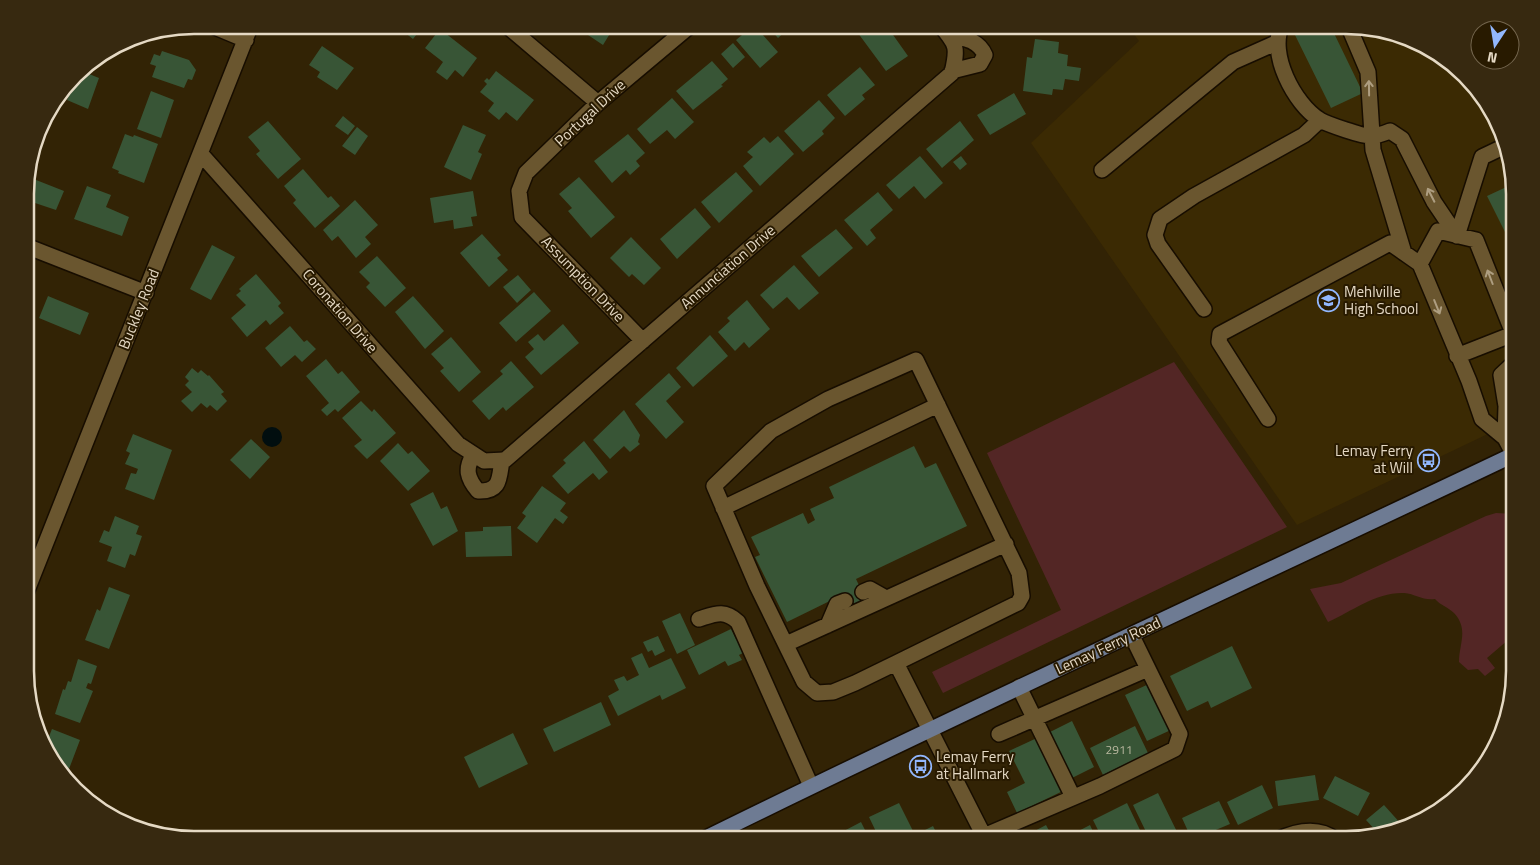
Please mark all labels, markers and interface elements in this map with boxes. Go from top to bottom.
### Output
north arrow [1470,20,1520,70]
text: N [1485,47,1499,69]
street label: Portugal Drive [549,74,630,152]
one-way arrow [1364,80,1374,96]
one-way arrow [1426,188,1435,203]
street label: Annunciation Drive [675,219,780,314]
street label: Assumption Drive [536,230,630,327]
street label: Coronation Drive [297,263,384,358]
street label: Buckley Road [112,265,165,352]
one-way arrow [1485,270,1494,285]
place label: Mehlville High School [1344,280,1419,320]
school or university icon: Mehlville High School [1316,289,1340,313]
one-way arrow [1433,299,1443,314]
place label: Lemay Ferry at Will [1335,439,1413,479]
bus stop icon: Lemay Ferry at Will [1417,448,1441,472]
street label: Lemay Ferry Road [1051,611,1164,680]
house number: 2911 [1106,740,1132,759]
place label: Lemay Ferry at Hallmark [936,745,1014,785]
bus stop icon: Lemay Ferry at Hallmark [908,754,932,778]

